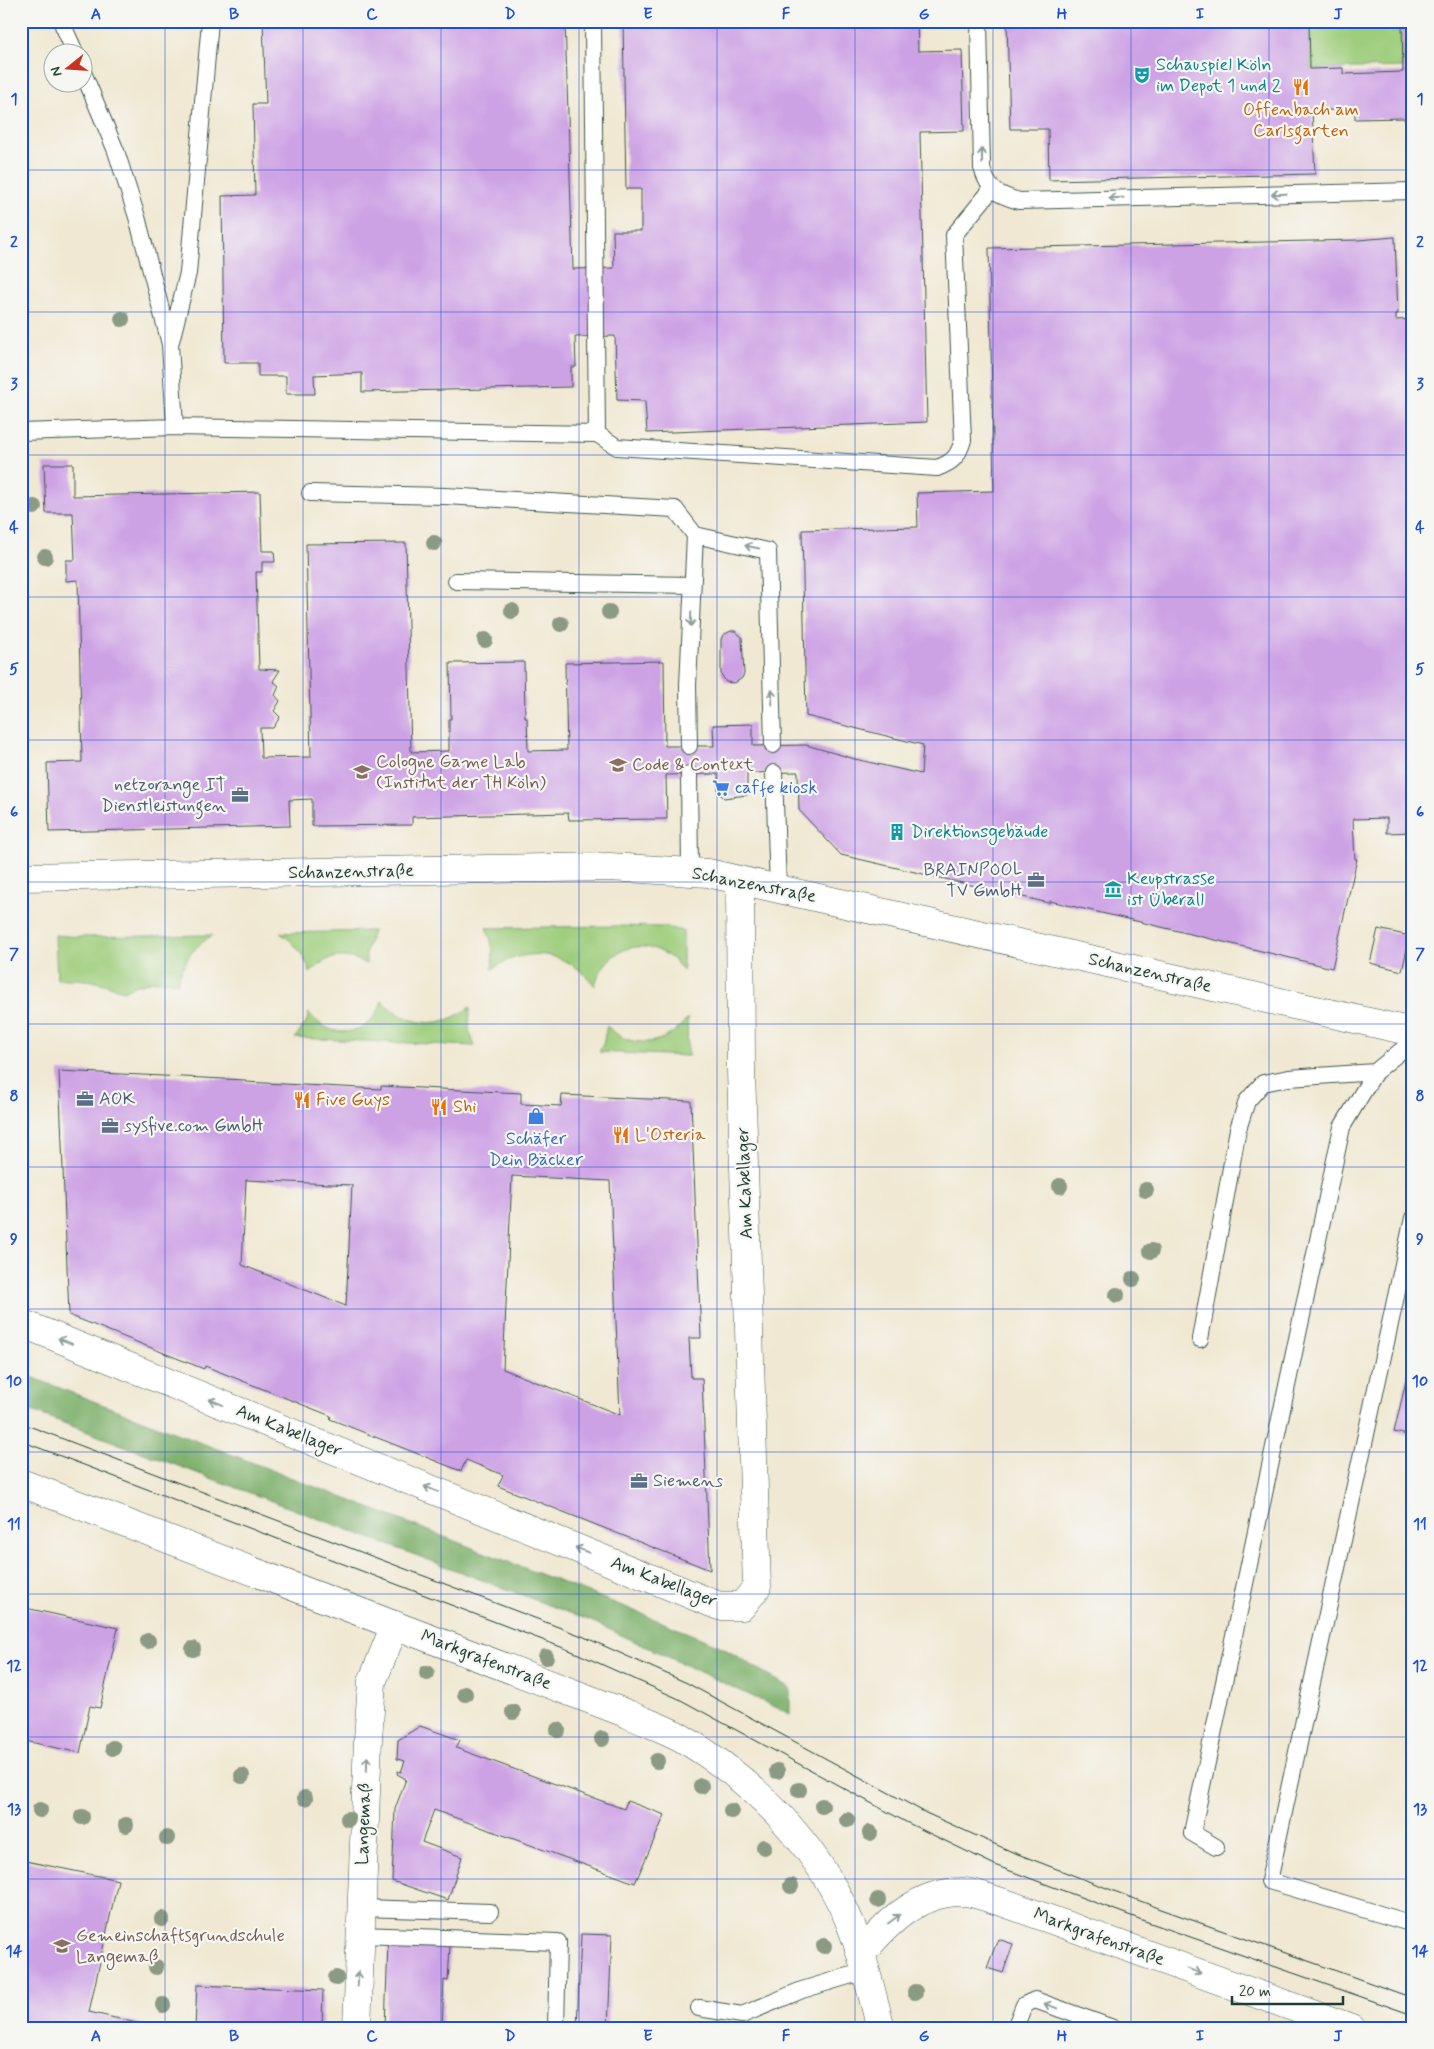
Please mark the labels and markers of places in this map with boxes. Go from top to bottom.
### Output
place label: Schauspiel Köln im Depot 1 und 2 [1156,53,1281,98]
theatre icon: Schauspiel Köln im Depot 1 und 2 [1132,65,1152,85]
restaurant icon: Offenbach am Carlsgarten [1291,77,1311,97]
place label: Offenbach am Carlsgarten [1243,98,1359,145]
place label: Cologne Game Lab (Institut der TH Köln) [376,750,547,795]
place label: Code & Context [632,753,754,777]
school or university icon: Code & Context [608,755,628,775]
school or university icon: Cologne Game Lab (Institut der TH Köln) [352,762,372,782]
place label: netzorange IT Dienstleistungen [101,773,226,820]
place label: caffe kiosk [735,776,817,800]
supermarket icon: caffe kiosk [711,778,731,798]
office icon: netzorange IT Dienstleistungen [230,785,250,805]
place label: Direktionsgebäude [911,820,1048,845]
building icon: Direktionsgebäude [887,822,907,842]
place label: BRAINPOOL TV GmbH [923,858,1022,903]
place label: Keupstrasse ist Überall [1127,867,1215,912]
office icon: BRAINPOOL TV GmbH [1026,870,1046,890]
museum icon: Keupstrasse ist Überall [1103,879,1123,899]
place label: AOK [99,1087,136,1111]
place label: Five Guys [316,1088,390,1112]
office icon: AOK [75,1089,95,1109]
restaurant icon: Five Guys [292,1090,312,1110]
place label: Shi [453,1095,476,1119]
restaurant icon: Shi [429,1097,449,1117]
shop icon: Schäfer Dein Bäcker [526,1106,546,1126]
place label: sysfive.com GmbH [124,1114,264,1138]
office icon: sysfive.com GmbH [100,1116,120,1136]
place label: L'Osteria [635,1123,706,1147]
restaurant icon: L'Osteria [611,1125,631,1145]
place label: Schäfer Dein Bäcker [489,1127,584,1172]
place label: Siemens [653,1469,723,1493]
office icon: Siemens [629,1471,649,1491]
place label: Gemeinschaftsgrundschule Langemaß [76,1924,285,1970]
school or university icon: Gemeinschaftsgrundschule Langemaß [52,1936,72,1956]

